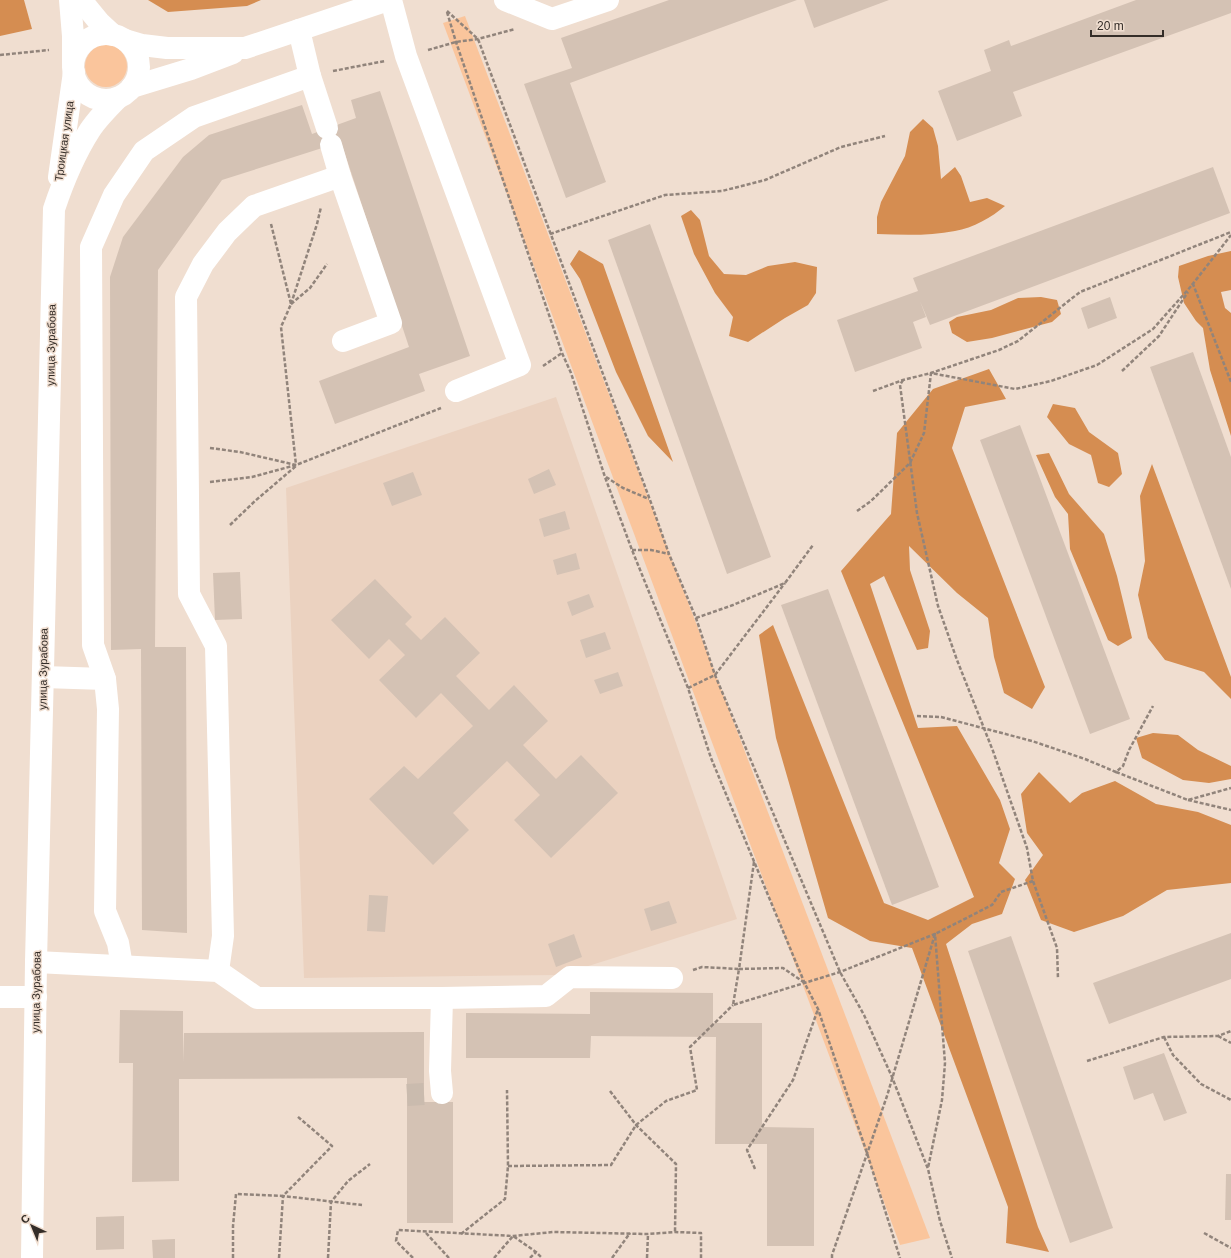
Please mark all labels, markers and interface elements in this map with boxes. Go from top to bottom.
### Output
scale bar [1091,12,1163,38]
text: 20 m [1097,19,1124,33]
street label: Троицкая улица [52,99,76,182]
street label: улица Зурабова [44,303,58,386]
street label: улица Зурабова [36,627,50,710]
street label: улица Зурабова [29,950,43,1033]
north arrow [12,1206,52,1246]
text: С [18,1212,32,1226]

